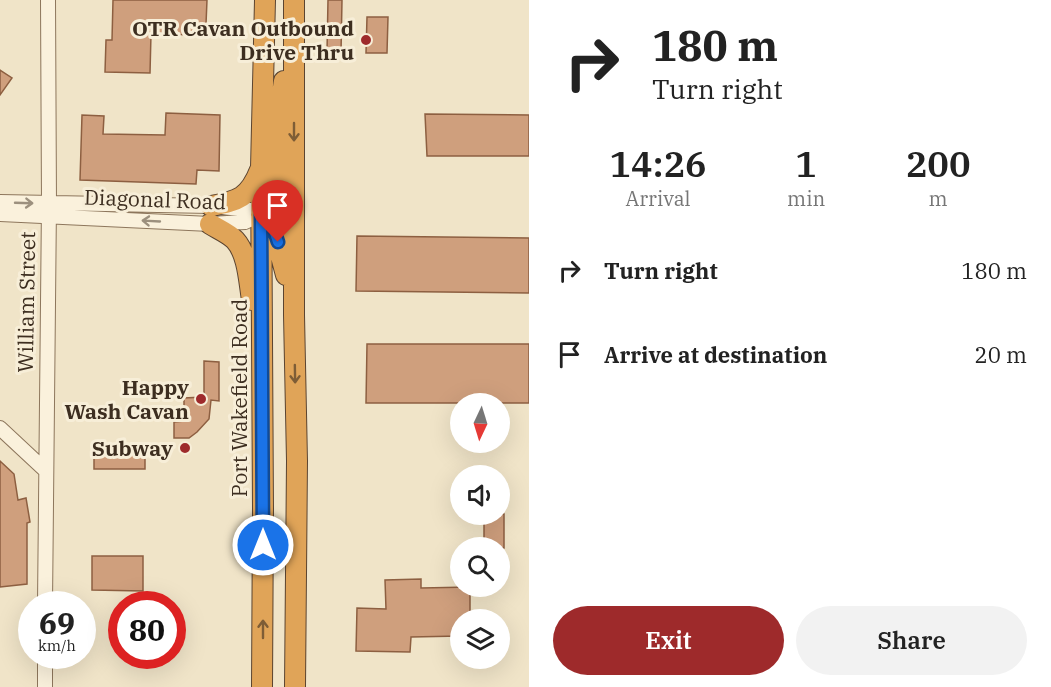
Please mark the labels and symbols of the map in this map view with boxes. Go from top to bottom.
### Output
place label: OTR Cavan Outbound Drive Thru [132,14,354,66]
marker: OTR Cavan Outbound Drive Thru [359,33,373,47]
one-way arrow [288,121,300,141]
pin [252,180,303,242]
street label: Diagonal Road [84,183,227,215]
one-way arrow [14,197,34,208]
one-way arrow [142,216,162,227]
street label: William Street [11,231,41,373]
street label: Port Wakefield Road [225,298,253,497]
one-way arrow [289,363,301,383]
place label: Happy Wash Cavan [64,373,189,425]
marker: Happy Wash Cavan [194,392,208,406]
north arrow [450,393,510,453]
place label: Subway [92,434,173,462]
marker: Subway [178,441,192,455]
position arrow [231,513,295,577]
speed limit sign: 80 [108,591,186,669]
one-way arrow [257,619,268,639]

